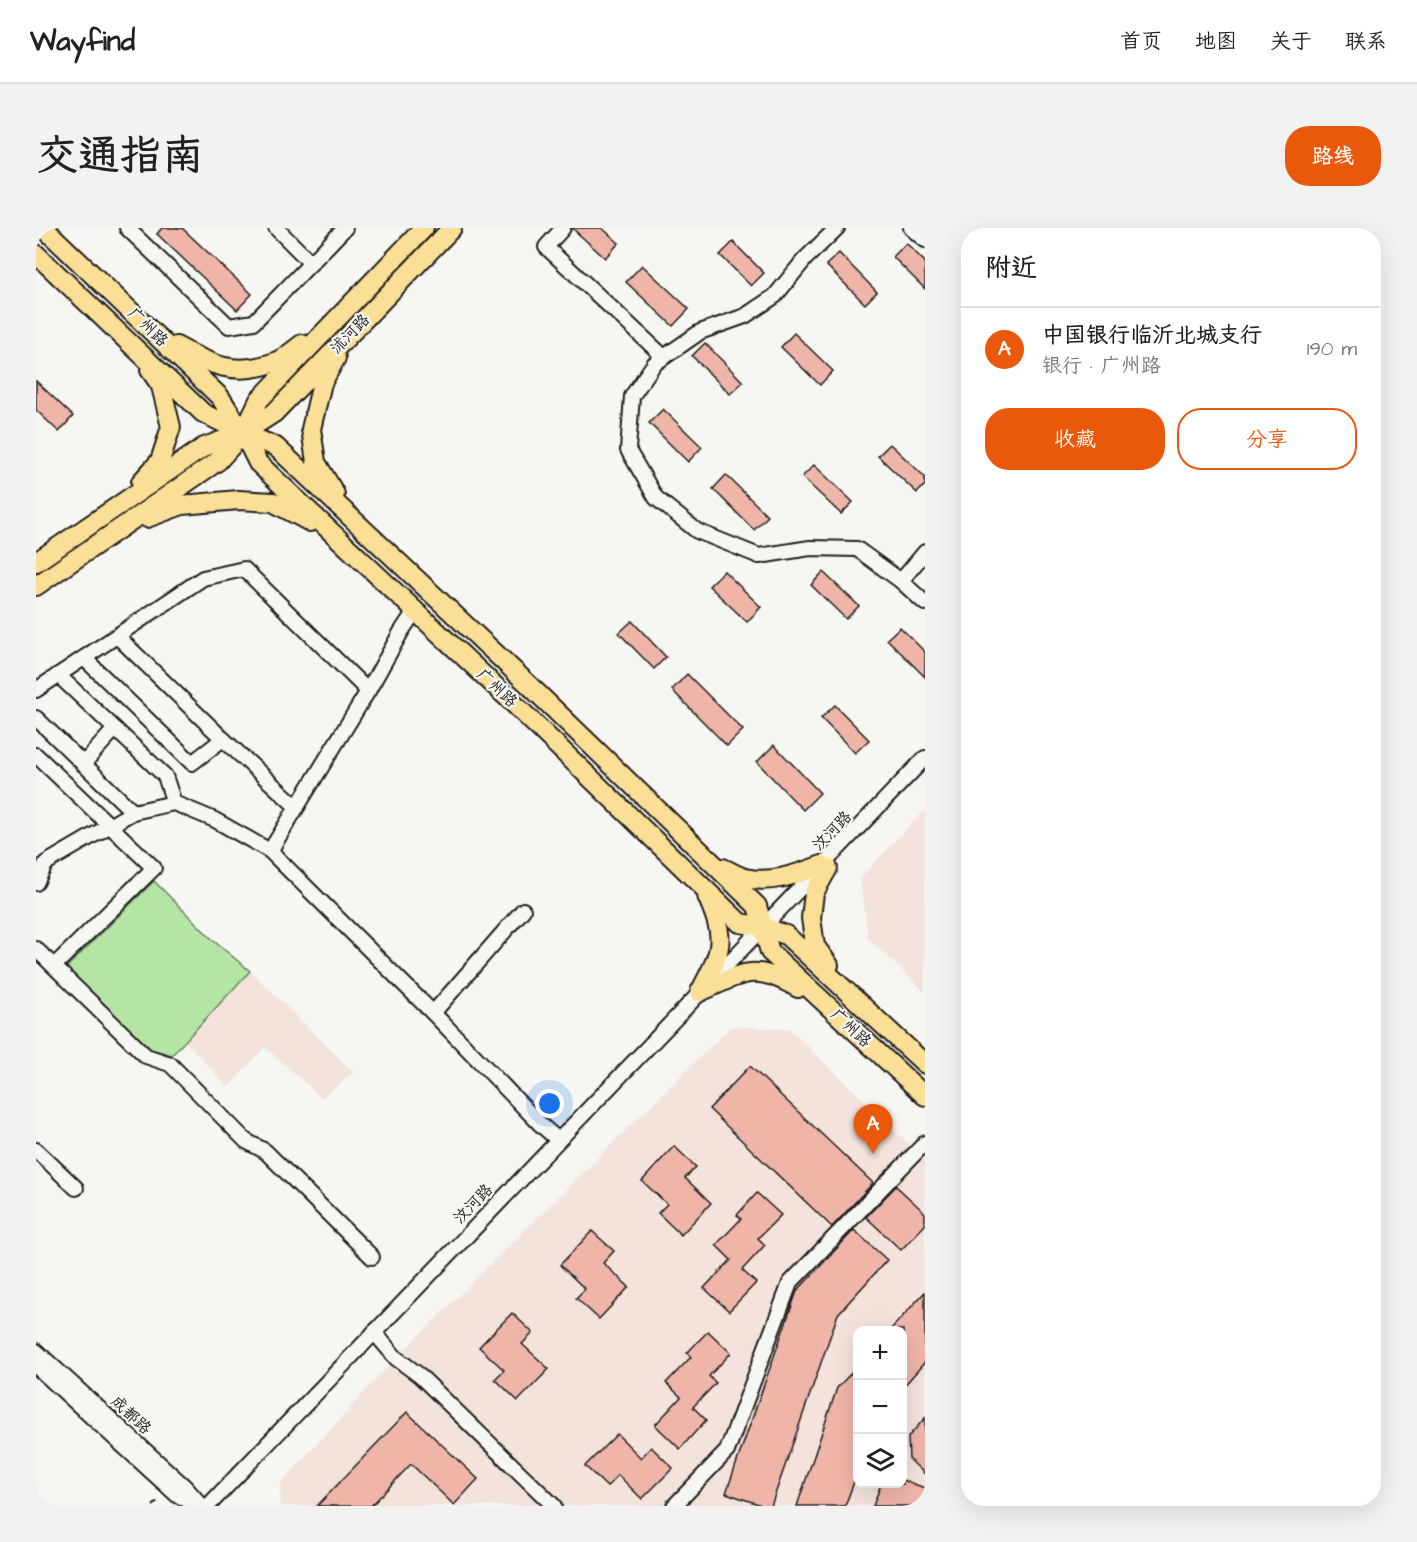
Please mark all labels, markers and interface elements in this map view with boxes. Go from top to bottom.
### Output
text: Wayfind [30,22,135,61]
text: 首页 [1120,27,1162,56]
text: 地图 [1195,27,1237,56]
text: 关于 [1270,27,1312,56]
text: 联系 [1345,27,1387,56]
button: 路线 [1285,126,1381,186]
text: 交通指南 [36,128,204,186]
text: 附近 [985,250,1037,286]
street label: 广州路 [123,302,173,352]
street label: 沭河路 [325,309,375,359]
text: 中国银行临沂北城支行 [1042,320,1262,351]
text: A [998,335,1011,363]
text: 190 m [1307,335,1357,363]
text: 银行 · 广州路 [1042,352,1161,380]
button: 收藏 [985,408,1165,470]
button: 分享 [1177,408,1357,470]
street label: 广州路 [472,664,522,712]
street label: 汶河路 [807,806,857,856]
street label: 广州路 [826,1004,876,1052]
your location [535,1089,564,1118]
pin: A [854,1104,892,1154]
street label: 汶河路 [448,1179,498,1229]
map controls [853,1326,907,1488]
button: + [853,1326,907,1380]
button: − [853,1380,907,1434]
street label: 成都路 [106,1391,156,1439]
button: layers [853,1434,907,1488]

